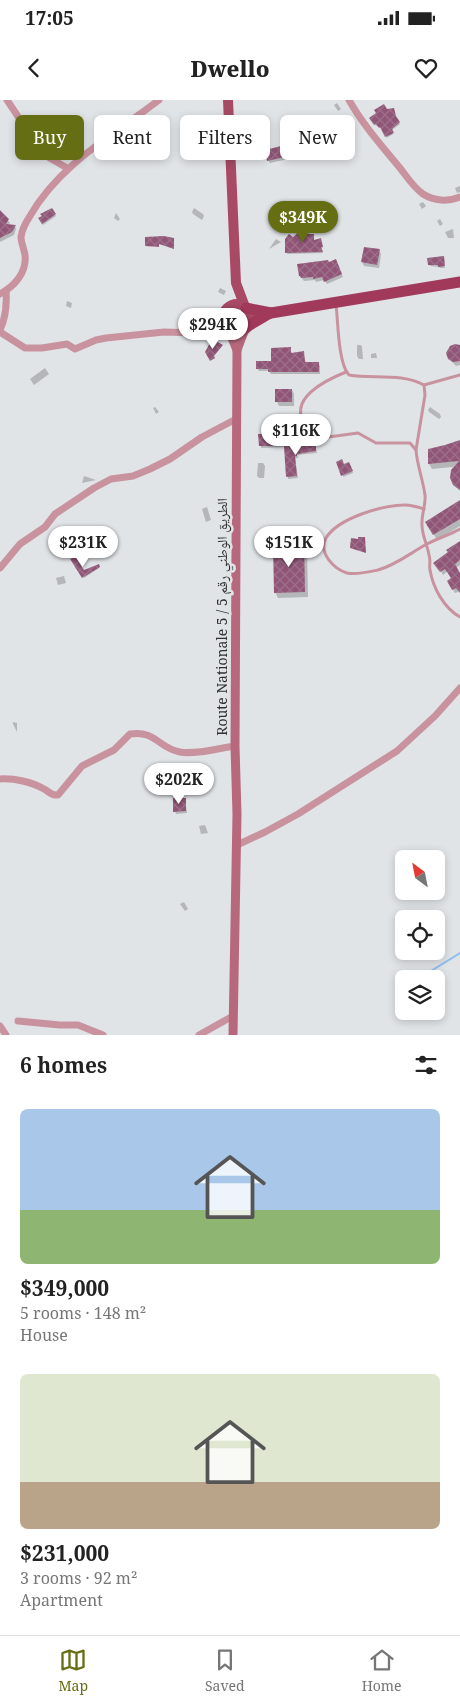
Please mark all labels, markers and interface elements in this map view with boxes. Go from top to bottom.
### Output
text: 17:05 [25,5,74,31]
text: Dwello [191,53,269,83]
icon: back [20,54,48,82]
icon: heart [412,54,440,82]
chip: Buy [15,115,84,160]
chip: Rent [94,115,170,160]
chip: Filters [180,115,270,160]
chip: New [280,115,355,160]
pin: $349K [268,200,338,243]
text: $349K [279,206,327,228]
pin: $294K [178,308,248,350]
text: $294K [189,313,237,335]
pin: $116K [261,414,331,456]
text: $116K [272,419,320,441]
street label: Route Nationale 5 / الطريق الوطني رقم 5 [212,498,234,736]
pin: $231K [48,526,118,568]
pin: $151K [254,526,324,568]
text: $231K [59,531,107,553]
text: $151K [265,531,313,553]
pin: $202K [144,762,214,805]
text: $202K [155,768,203,790]
north arrow [395,850,445,900]
map controls [395,850,445,1020]
button: locate [395,910,445,960]
button: layers [395,970,445,1020]
text: 6 homes [20,1051,107,1079]
icon: filters [412,1051,440,1079]
icon: home [185,1142,275,1232]
text: $349,000 [20,1274,109,1302]
text: 5 rooms · 148 m² [20,1302,146,1324]
text: House [20,1324,68,1346]
icon: home [185,1407,275,1497]
text: $231,000 [20,1539,109,1567]
text: 3 rooms · 92 m² [20,1567,137,1589]
text: Apartment [20,1589,103,1611]
tab: Map [58,1646,88,1695]
tab: Saved [205,1646,245,1695]
tab: Home [362,1646,402,1695]

